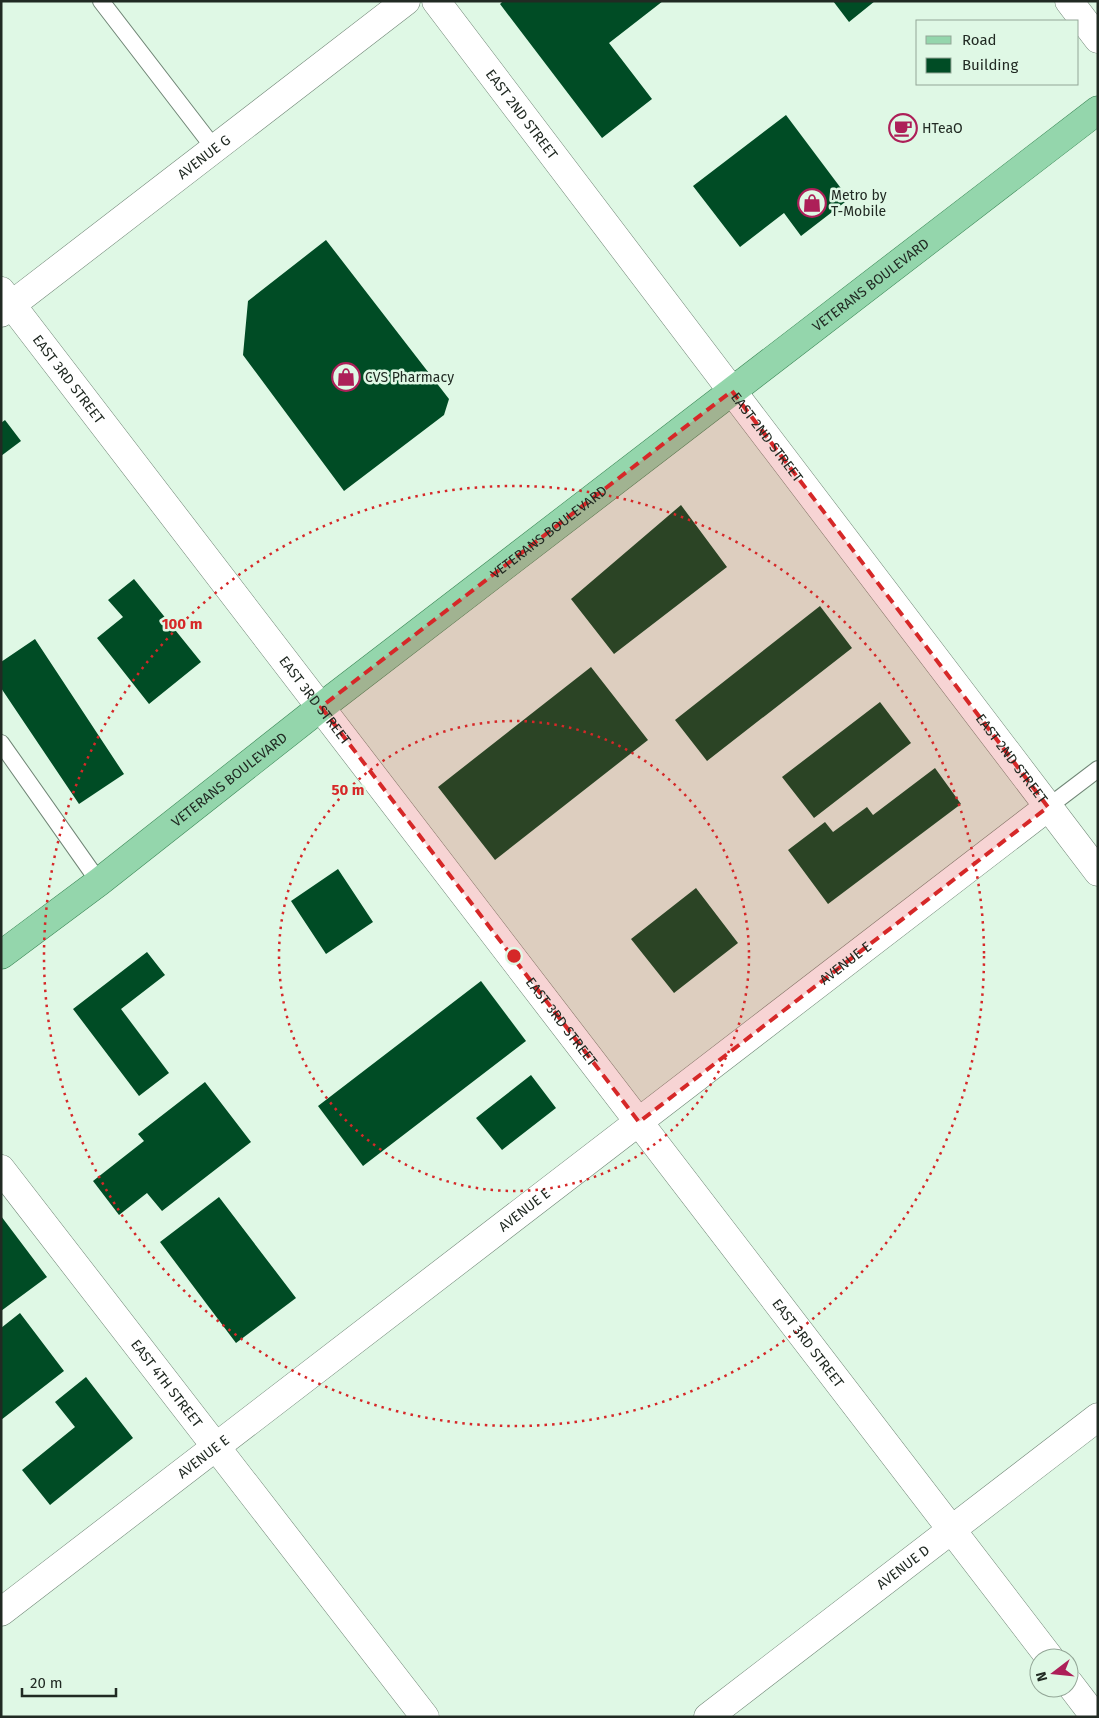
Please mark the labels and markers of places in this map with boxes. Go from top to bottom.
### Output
cafe icon: HTeaO [888,113,918,143]
place label: HTeaO [922,120,963,137]
place label: Metro by T-Mobile [831,187,887,220]
shop icon: Metro by T-Mobile [797,188,827,218]
shop icon: CVS Pharmacy [331,362,361,392]
place label: CVS Pharmacy [365,369,454,386]
centre of rings [505,947,523,965]

